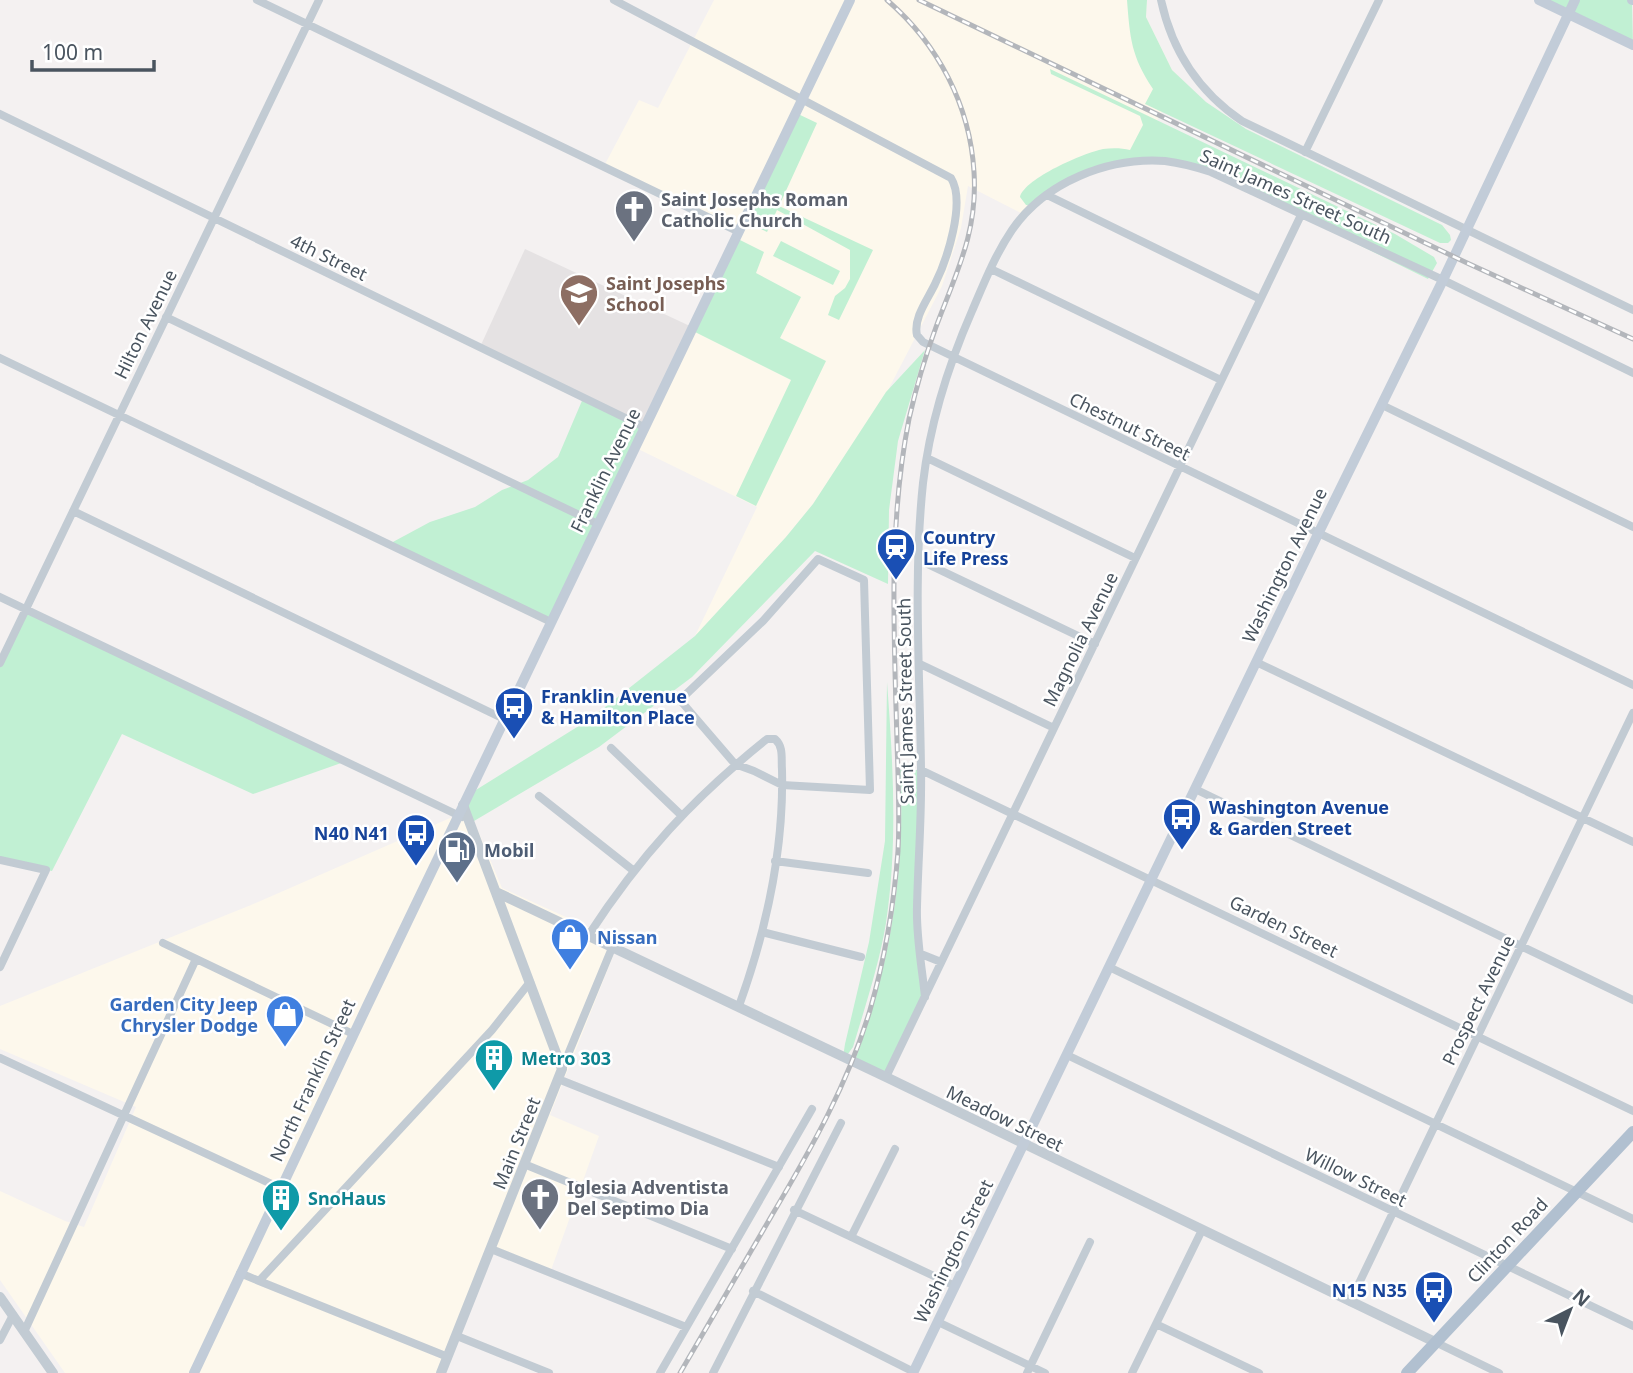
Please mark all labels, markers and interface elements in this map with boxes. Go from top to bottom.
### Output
scale bar [32,28,154,72]
text: 100 m [42,38,103,66]
street label: Saint James Street South [1197,143,1395,249]
place label: Saint Josephs Roman Catholic Church [661,187,848,232]
church icon: Saint Josephs Roman Catholic Church [613,188,655,243]
street label: 4th Street [287,228,372,286]
street label: Hilton Avenue [108,265,182,383]
place label: Saint Josephs School [606,271,725,316]
school or university icon: Saint Josephs School [558,272,600,327]
street label: Chestnut Street [1066,386,1195,466]
street label: Franklin Avenue [565,404,645,536]
street label: Washington Avenue [1236,484,1332,646]
place label: Country Life Press [923,525,1009,570]
station icon: Country Life Press [875,526,917,581]
street label: Magnolia Avenue [1037,568,1123,710]
street label: Saint James Street South [891,597,919,805]
place label: Franklin Avenue & Hamilton Place [541,684,695,729]
bus stop icon: Franklin Avenue & Hamilton Place [493,685,535,740]
place label: Washington Avenue & Garden Street [1209,795,1389,840]
bus stop icon: Washington Avenue & Garden Street [1161,796,1203,851]
bus stop icon: N40 N41 [395,812,437,867]
place label: N40 N41 [314,821,389,845]
fuel station icon: Mobil [436,829,478,884]
place label: Mobil [484,838,534,862]
street label: Garden Street [1226,889,1343,963]
shop icon: Nissan [549,916,591,971]
place label: Nissan [597,925,658,949]
street label: Prospect Avenue [1436,931,1520,1069]
place label: Garden City Jeep Chrysler Dodge [109,992,258,1037]
shop icon: Garden City Jeep Chrysler Dodge [264,993,306,1048]
street label: North Franklin Street [264,994,360,1165]
building icon: Metro 303 [473,1037,515,1092]
place label: Metro 303 [521,1046,611,1070]
street label: Meadow Street [943,1079,1068,1157]
street label: Main Street [487,1093,546,1193]
street label: Willow Street [1301,1142,1411,1212]
place label: Iglesia Adventista Del Septimo Dia [567,1175,729,1220]
street label: Washington Street [908,1175,998,1327]
church icon: Iglesia Adventista Del Septimo Dia [519,1176,561,1231]
building icon: SnoHaus [260,1177,302,1232]
place label: SnoHaus [308,1186,386,1210]
street label: Clinton Road [1461,1192,1553,1288]
bus stop icon: N15 N35 [1413,1269,1455,1324]
north arrow [1535,1275,1605,1345]
place label: N15 N35 [1332,1278,1407,1302]
text: N [1567,1283,1596,1312]

